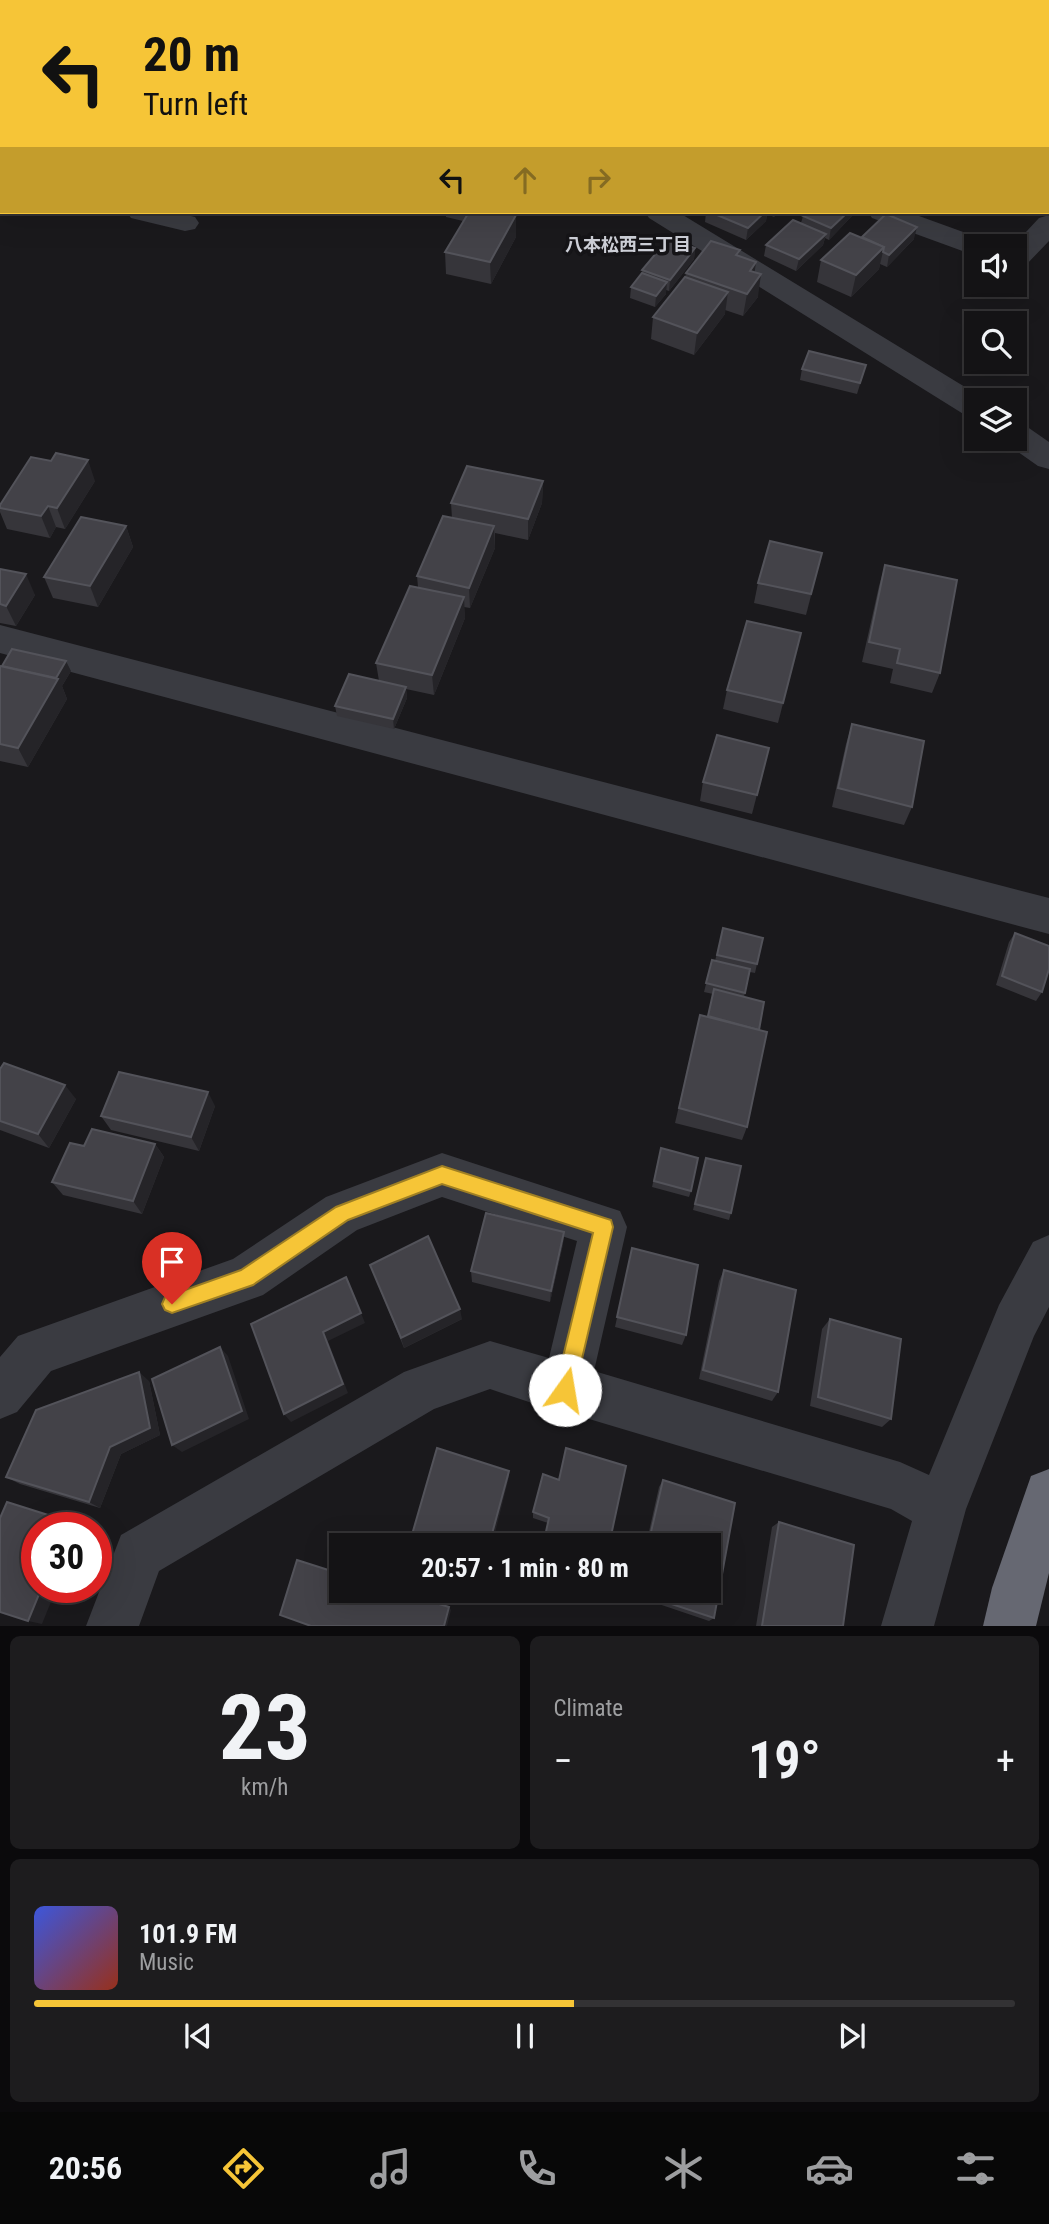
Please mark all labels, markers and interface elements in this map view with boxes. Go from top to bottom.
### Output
text: 20 m [143,26,240,83]
icon: left [28,28,119,119]
text: Turn left [143,85,248,123]
icon: left [433,161,471,199]
icon: ahead [506,161,544,199]
icon: right [579,161,617,199]
district label: 八本松西三丁目 [565,234,691,255]
map controls [964,234,1027,451]
button: sound [964,234,1027,297]
button: search [964,311,1027,374]
button: layers [964,388,1027,451]
pin [142,1232,202,1304]
icon: arrive [153,1243,191,1281]
position arrow [528,1353,602,1427]
speed limit sign: 30 [21,1512,112,1603]
text: 20:57 · 1 min · 80 m [421,1553,629,1583]
text: 23 [219,1675,311,1781]
text: Climate [554,1695,623,1722]
text: 19° [748,1730,821,1791]
text: − [554,1739,573,1783]
text: + [996,1739,1015,1783]
text: km/h [241,1774,288,1801]
text: 101.9 FM [139,1919,237,1949]
text: Music [139,1949,194,1976]
icon: previous [179,2017,217,2055]
icon: pause [506,2017,544,2055]
icon: next [833,2017,871,2055]
icon: directions [219,2144,268,2193]
icon: music [366,2144,415,2193]
icon: phone [512,2144,561,2193]
icon: climate [659,2144,708,2193]
icon: car [805,2144,854,2193]
icon: filters [951,2144,1000,2193]
text: 20:56 [49,2149,122,2187]

